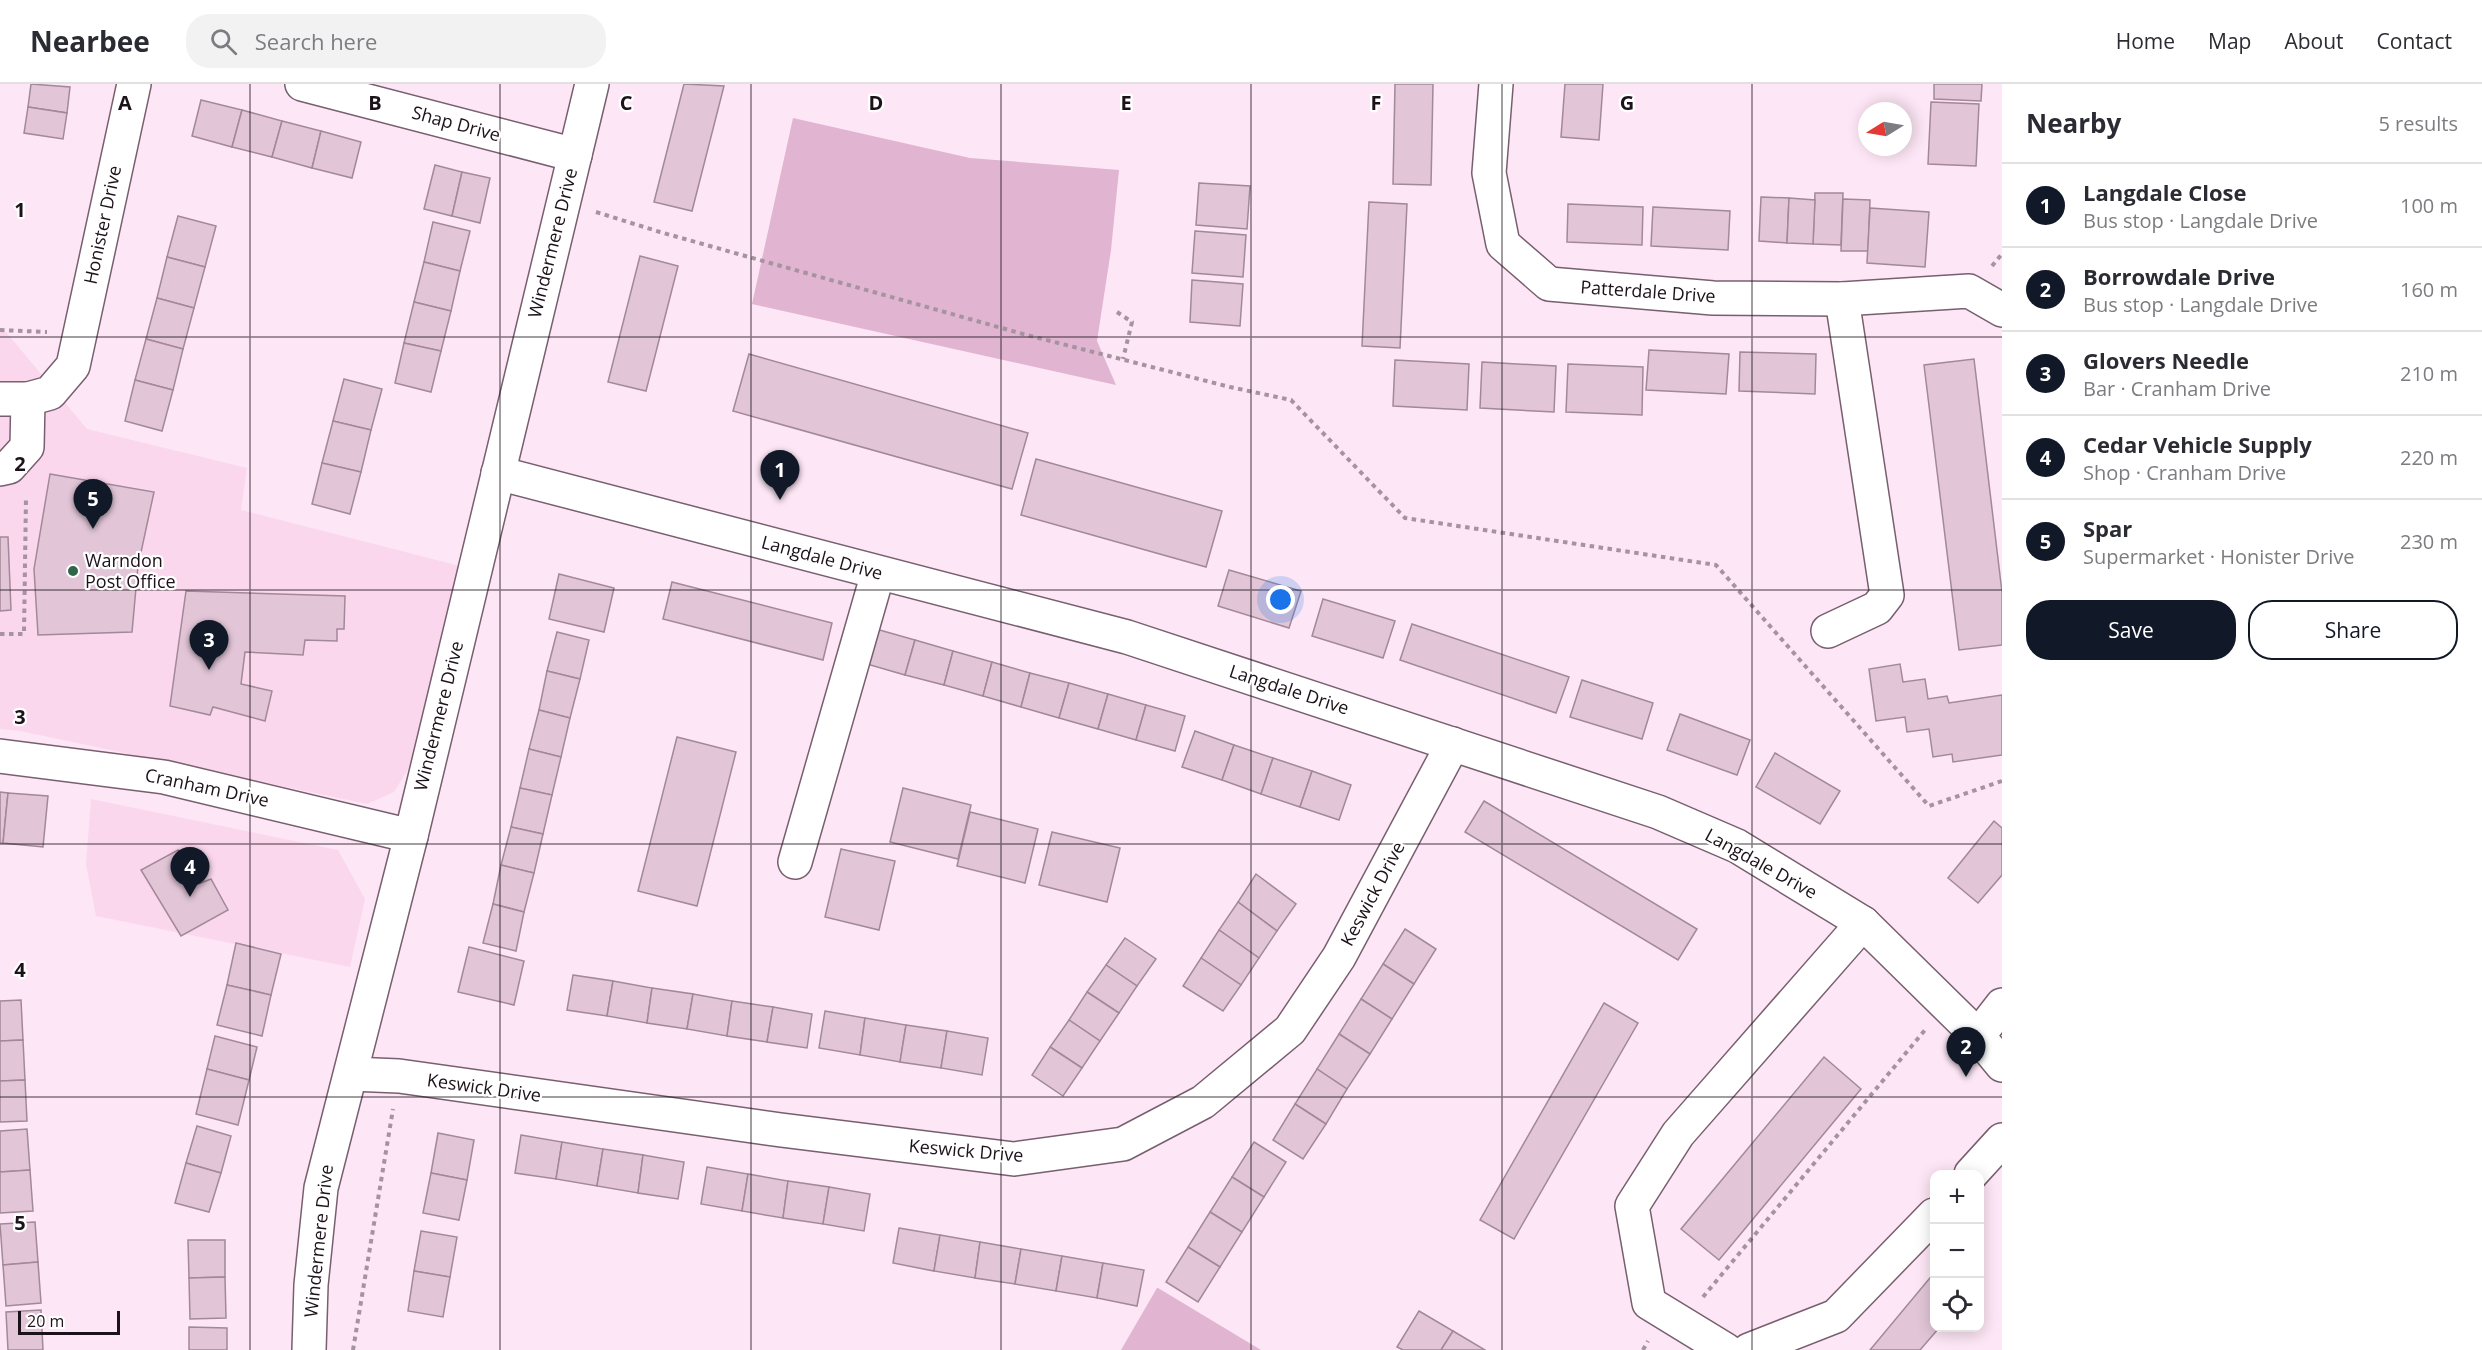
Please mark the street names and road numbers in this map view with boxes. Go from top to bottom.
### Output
street label: Shap Drive [409,100,503,146]
street label: Honister Drive [78,163,126,286]
street label: Windermere Drive [522,165,582,320]
street label: Patterdale Drive [1580,274,1717,308]
street label: Langdale Drive [759,529,886,585]
street label: Windermere Drive [408,638,468,793]
street label: Langdale Drive [1226,658,1352,720]
street label: Cranham Drive [143,762,271,812]
street label: Langdale Drive [1701,822,1822,904]
street label: Keswick Drive [1335,837,1410,950]
street label: Keswick Drive [426,1067,543,1107]
street label: Keswick Drive [908,1133,1024,1167]
street label: Windermere Drive [298,1163,338,1319]

